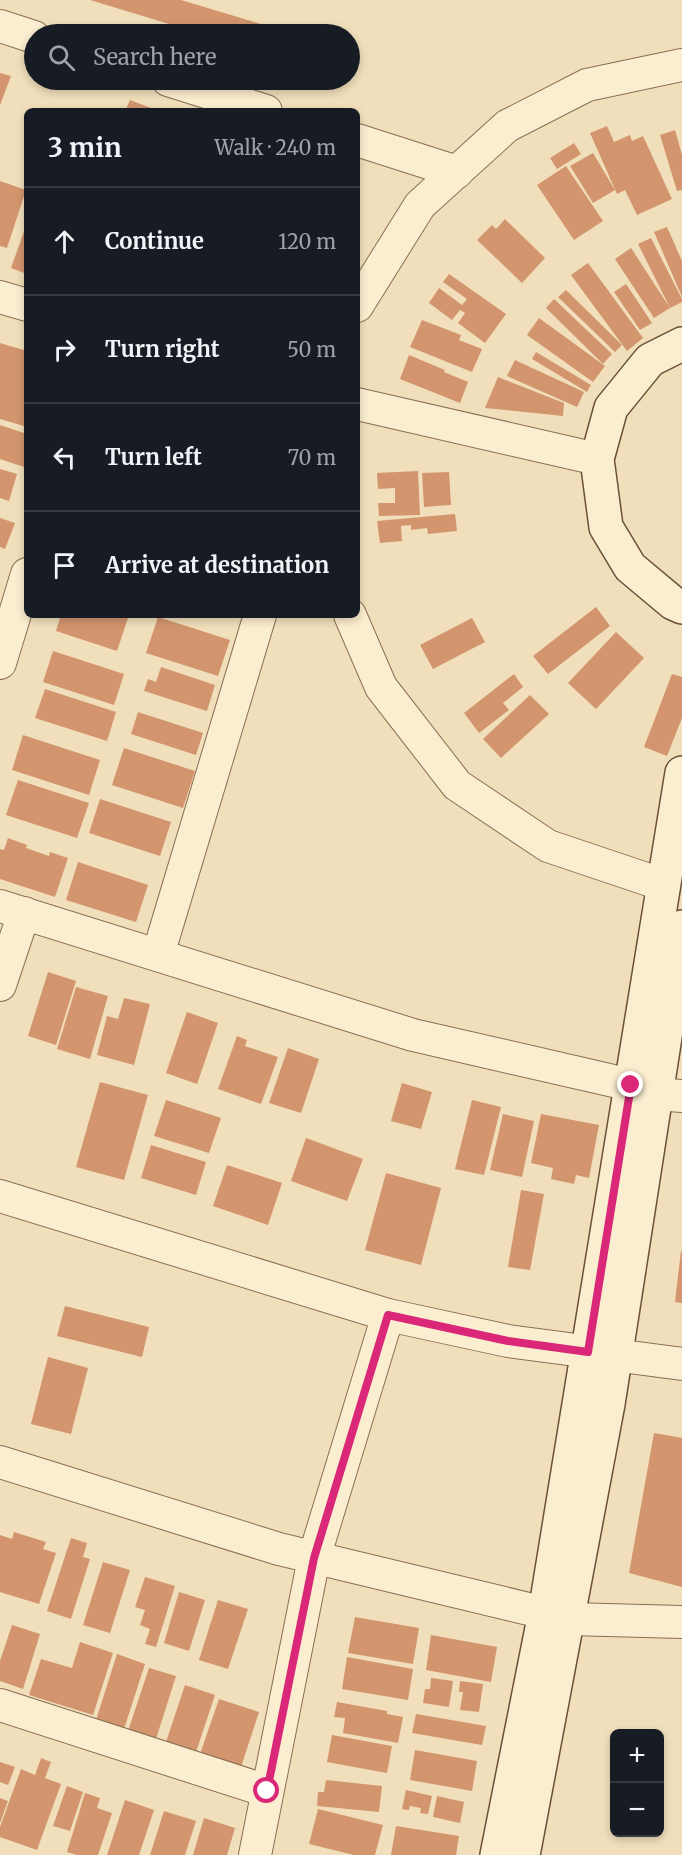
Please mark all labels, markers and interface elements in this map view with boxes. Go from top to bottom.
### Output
search box [24,24,360,90]
icon: search [45,41,78,74]
text: Search here [93,43,216,71]
text: 3 min [48,131,122,164]
text: Walk · 240 m [215,135,336,160]
icon: ahead [48,225,81,258]
text: Continue [105,227,204,255]
text: 120 m [278,229,336,254]
icon: right [48,333,81,366]
text: Turn right [105,335,219,363]
text: 50 m [287,337,336,362]
icon: left [48,441,81,474]
text: Turn left [105,443,202,471]
text: 70 m [288,445,336,470]
icon: arrive [48,549,81,582]
text: Arrive at destination [105,551,329,579]
route end [617,1071,643,1097]
map controls [610,1729,664,1837]
button: + [610,1729,664,1783]
route start [253,1777,279,1803]
button: − [610,1783,664,1837]

